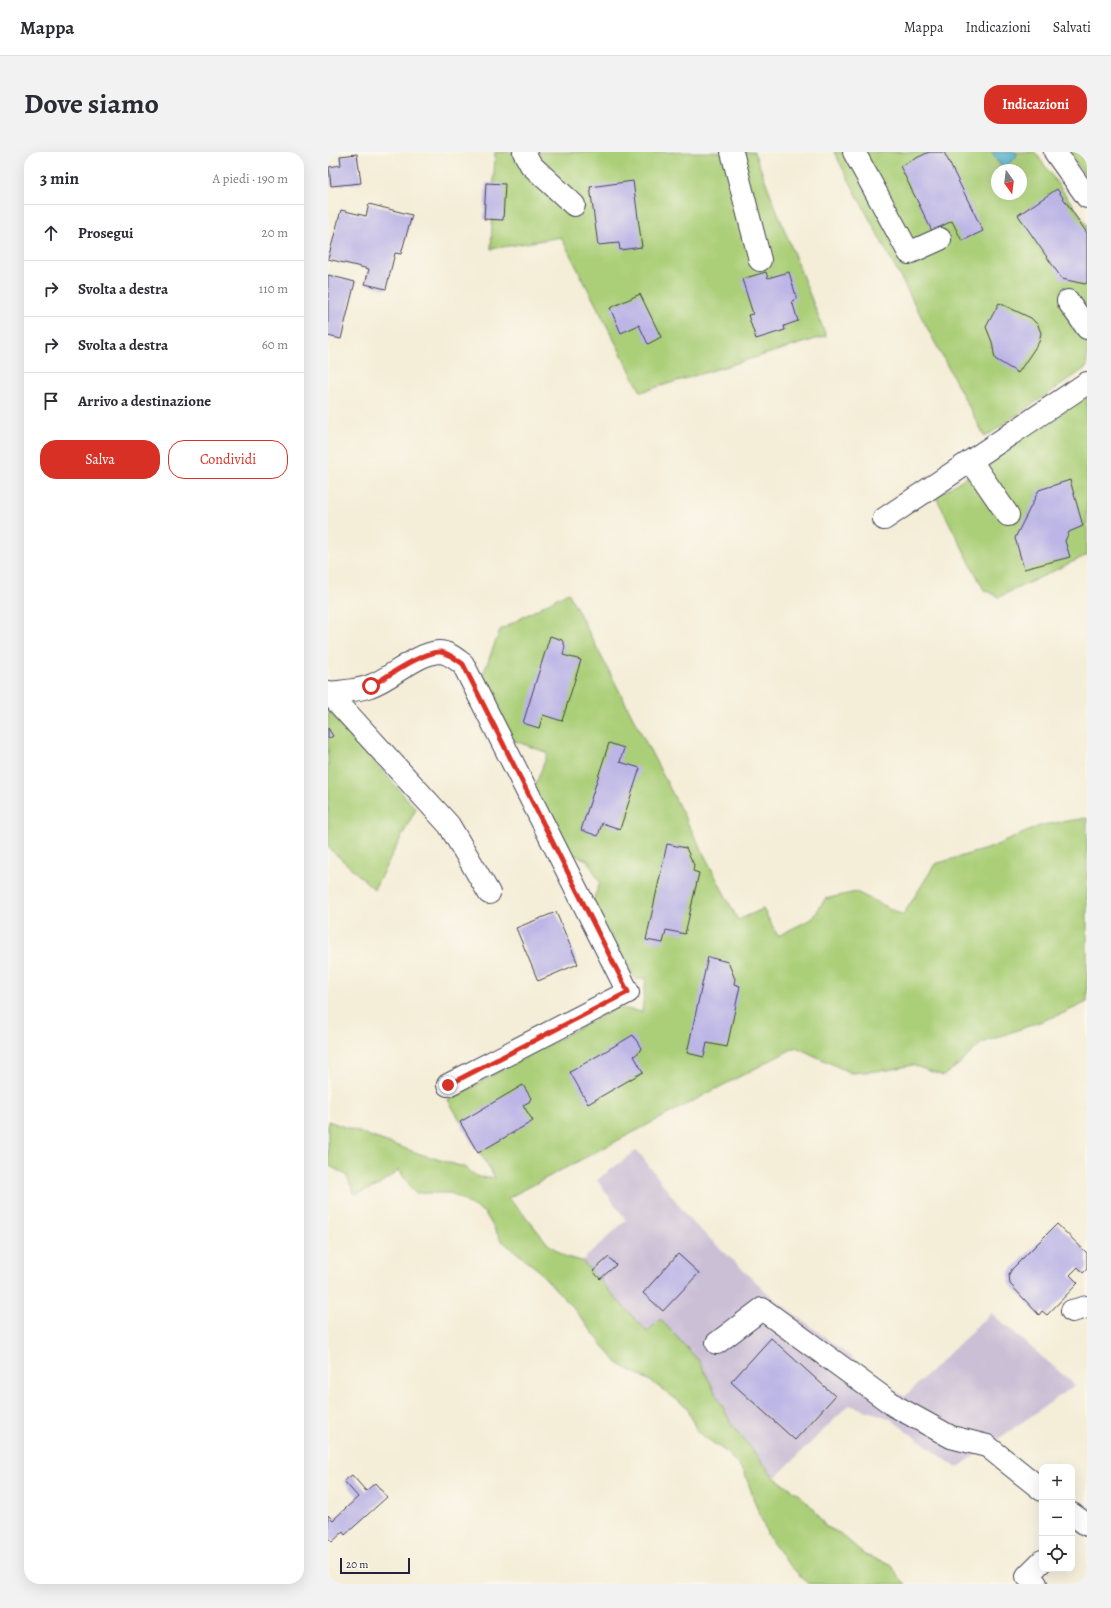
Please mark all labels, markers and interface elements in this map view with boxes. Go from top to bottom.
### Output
text: Mappa [20,15,75,41]
text: Mappa [904,18,943,37]
text: Indicazioni [965,18,1031,37]
text: Salvati [1053,18,1091,37]
text: Dove siamo [24,85,159,123]
button: Indicazioni [984,85,1087,124]
north arrow [991,164,1027,200]
text: 3 min [40,167,79,190]
text: A piedi · 190 m [212,170,288,187]
icon: ahead [40,222,62,244]
text: Prosegui [78,223,134,243]
text: 20 m [262,224,288,241]
icon: right [40,278,62,300]
text: Svolta a destra [78,279,168,299]
text: 110 m [259,280,288,297]
icon: right [40,334,62,356]
text: Svolta a destra [78,335,168,355]
text: 60 m [262,336,288,353]
icon: arrive [40,390,62,412]
text: Arrivo a destinazione [78,391,211,411]
button: Salva [40,440,160,479]
button: Condividi [168,440,288,479]
route start [362,677,380,695]
route end [439,1076,457,1094]
map controls [1039,1464,1075,1572]
button: + [1039,1464,1075,1500]
button: − [1039,1500,1075,1536]
button: locate [1039,1536,1075,1572]
scale bar [340,1556,410,1575]
text: 20 m [346,1557,368,1572]

